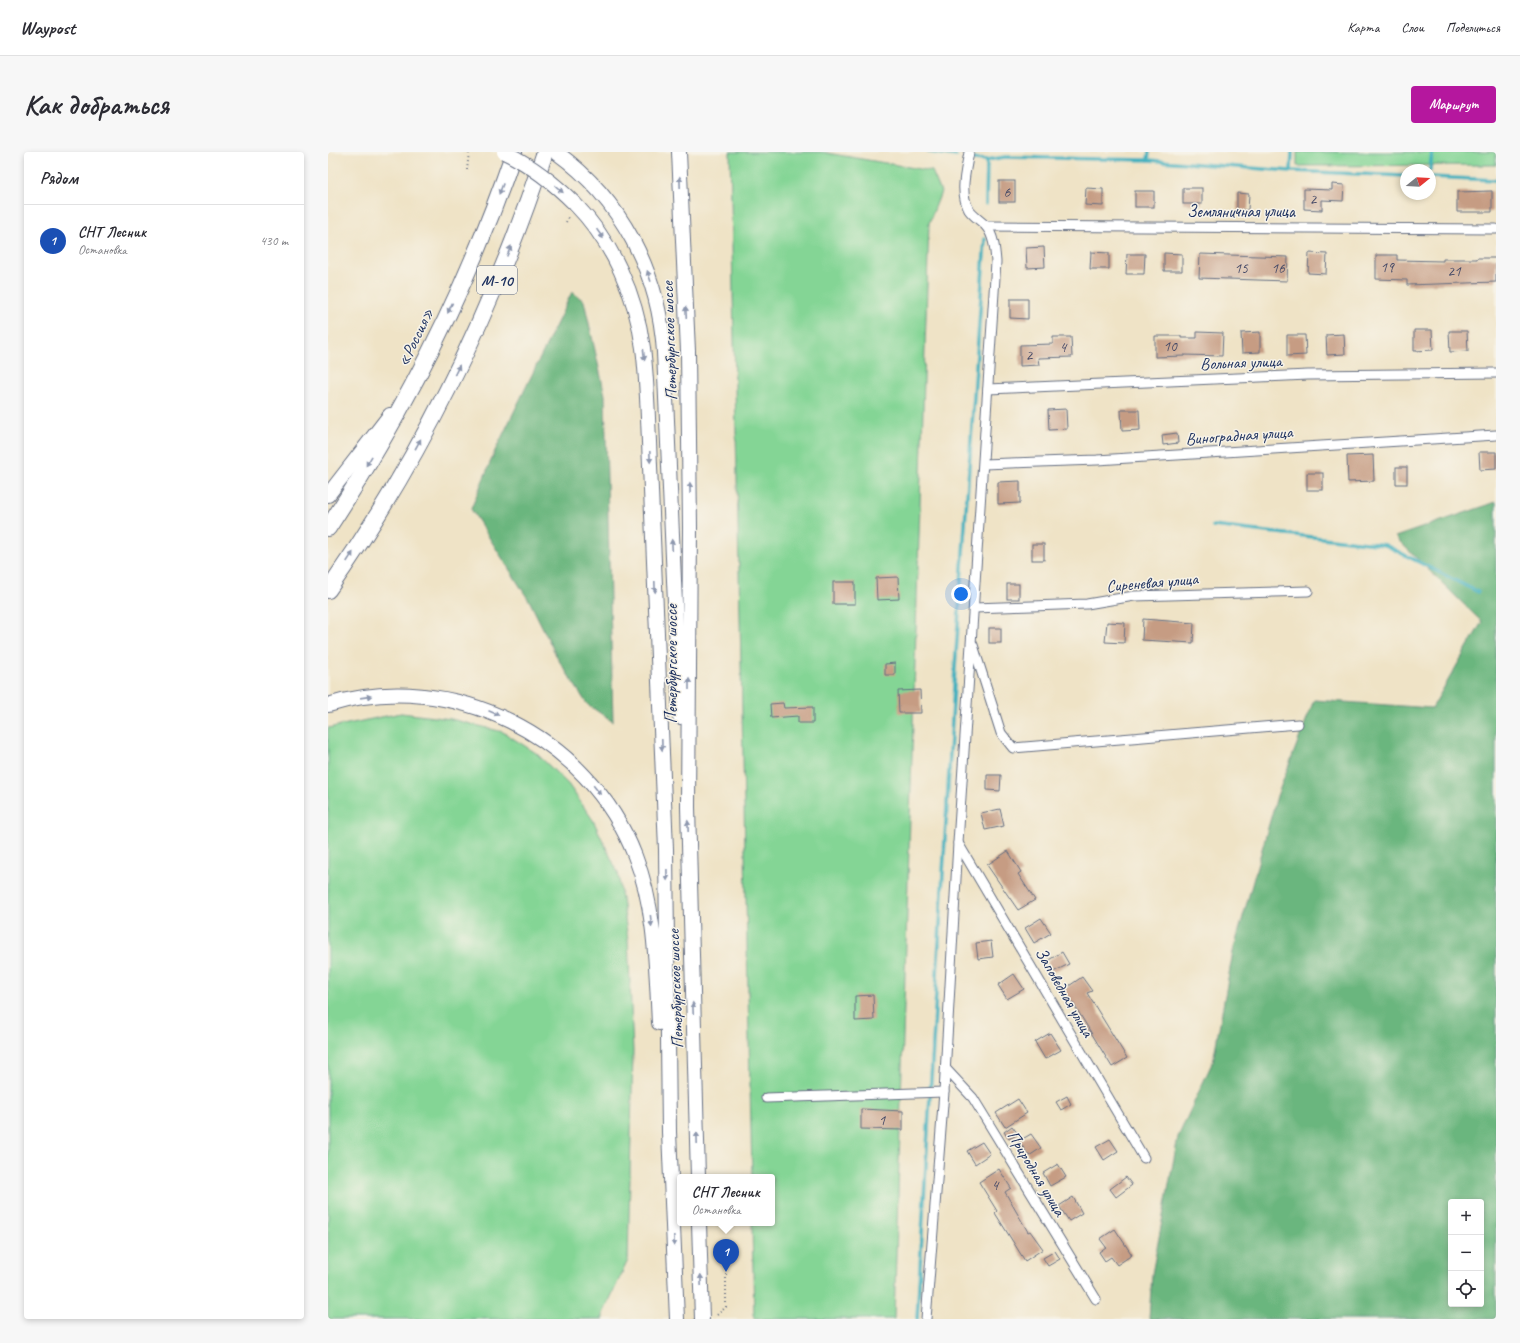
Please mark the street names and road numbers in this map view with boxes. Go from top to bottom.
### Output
street label: Земляничная улица [1187,201,1296,222]
road number: М-10 [477,266,517,294]
street label: Петербургское шоссе [657,280,682,401]
street label: «Россия» [392,305,438,370]
street label: Вольная улица [1200,351,1284,374]
street label: Виноградная улица [1185,421,1294,450]
street label: Сиреневая улица [1105,568,1200,597]
street label: Петербургское шоссе [661,603,682,724]
street label: Петербургское шоссе [663,928,688,1049]
street label: Заповедная улица [1030,944,1099,1042]
street label: Природная улица [1003,1127,1071,1221]

